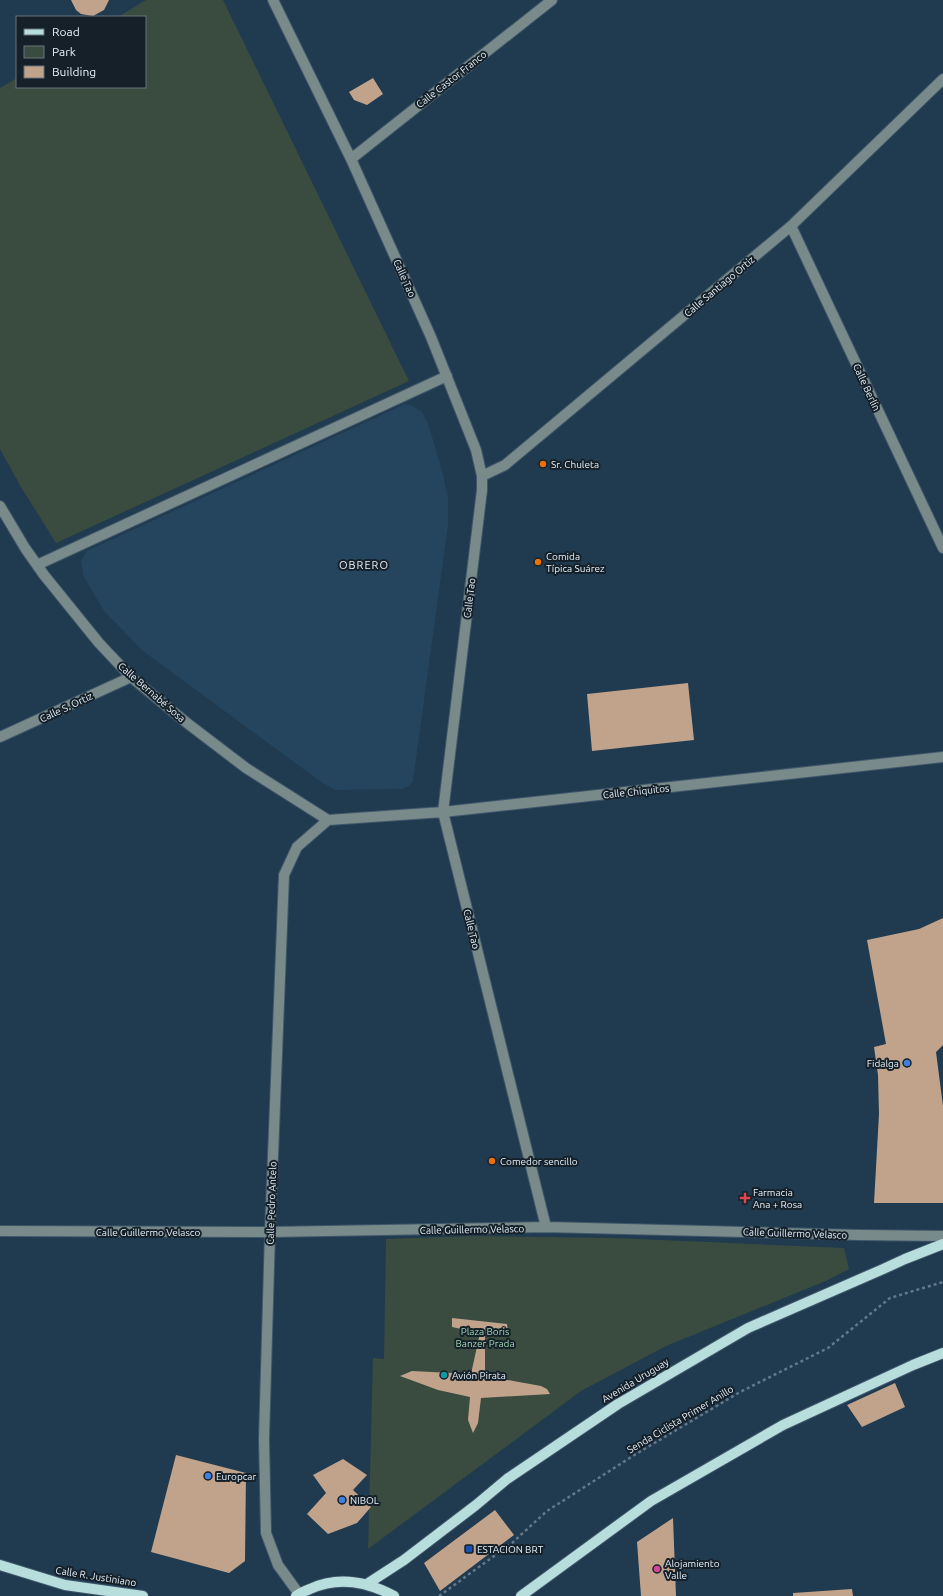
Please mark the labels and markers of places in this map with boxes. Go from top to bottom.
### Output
marker: Sr. Chuleta [538,459,548,469]
place label: Sr. Chuleta [551,459,599,470]
place label: Comida Típica Suárez [546,551,605,574]
marker: Comida Típica Suárez [533,557,543,567]
place label: Fidalga [867,1058,899,1069]
marker: Fidalga [902,1058,912,1068]
marker: Comedor sencillo [487,1156,497,1166]
place label: Comedor sencillo [500,1156,578,1167]
place label: Farmacia Ana + Rosa [753,1187,802,1210]
marker: Farmacia Ana + Rosa [740,1193,750,1203]
marker: Avión Pirata [439,1370,449,1380]
place label: Avión Pirata [452,1370,506,1381]
marker: Europcar [203,1471,213,1481]
place label: Europcar [216,1471,256,1482]
marker: NIBOL [337,1495,347,1505]
place label: NIBOL [350,1495,379,1506]
marker: ESTACION BRT [464,1544,474,1554]
place label: ESTACION BRT [477,1544,544,1555]
place label: Alojamiento Valle [665,1558,720,1581]
marker: Alojamiento Valle [652,1564,662,1574]

